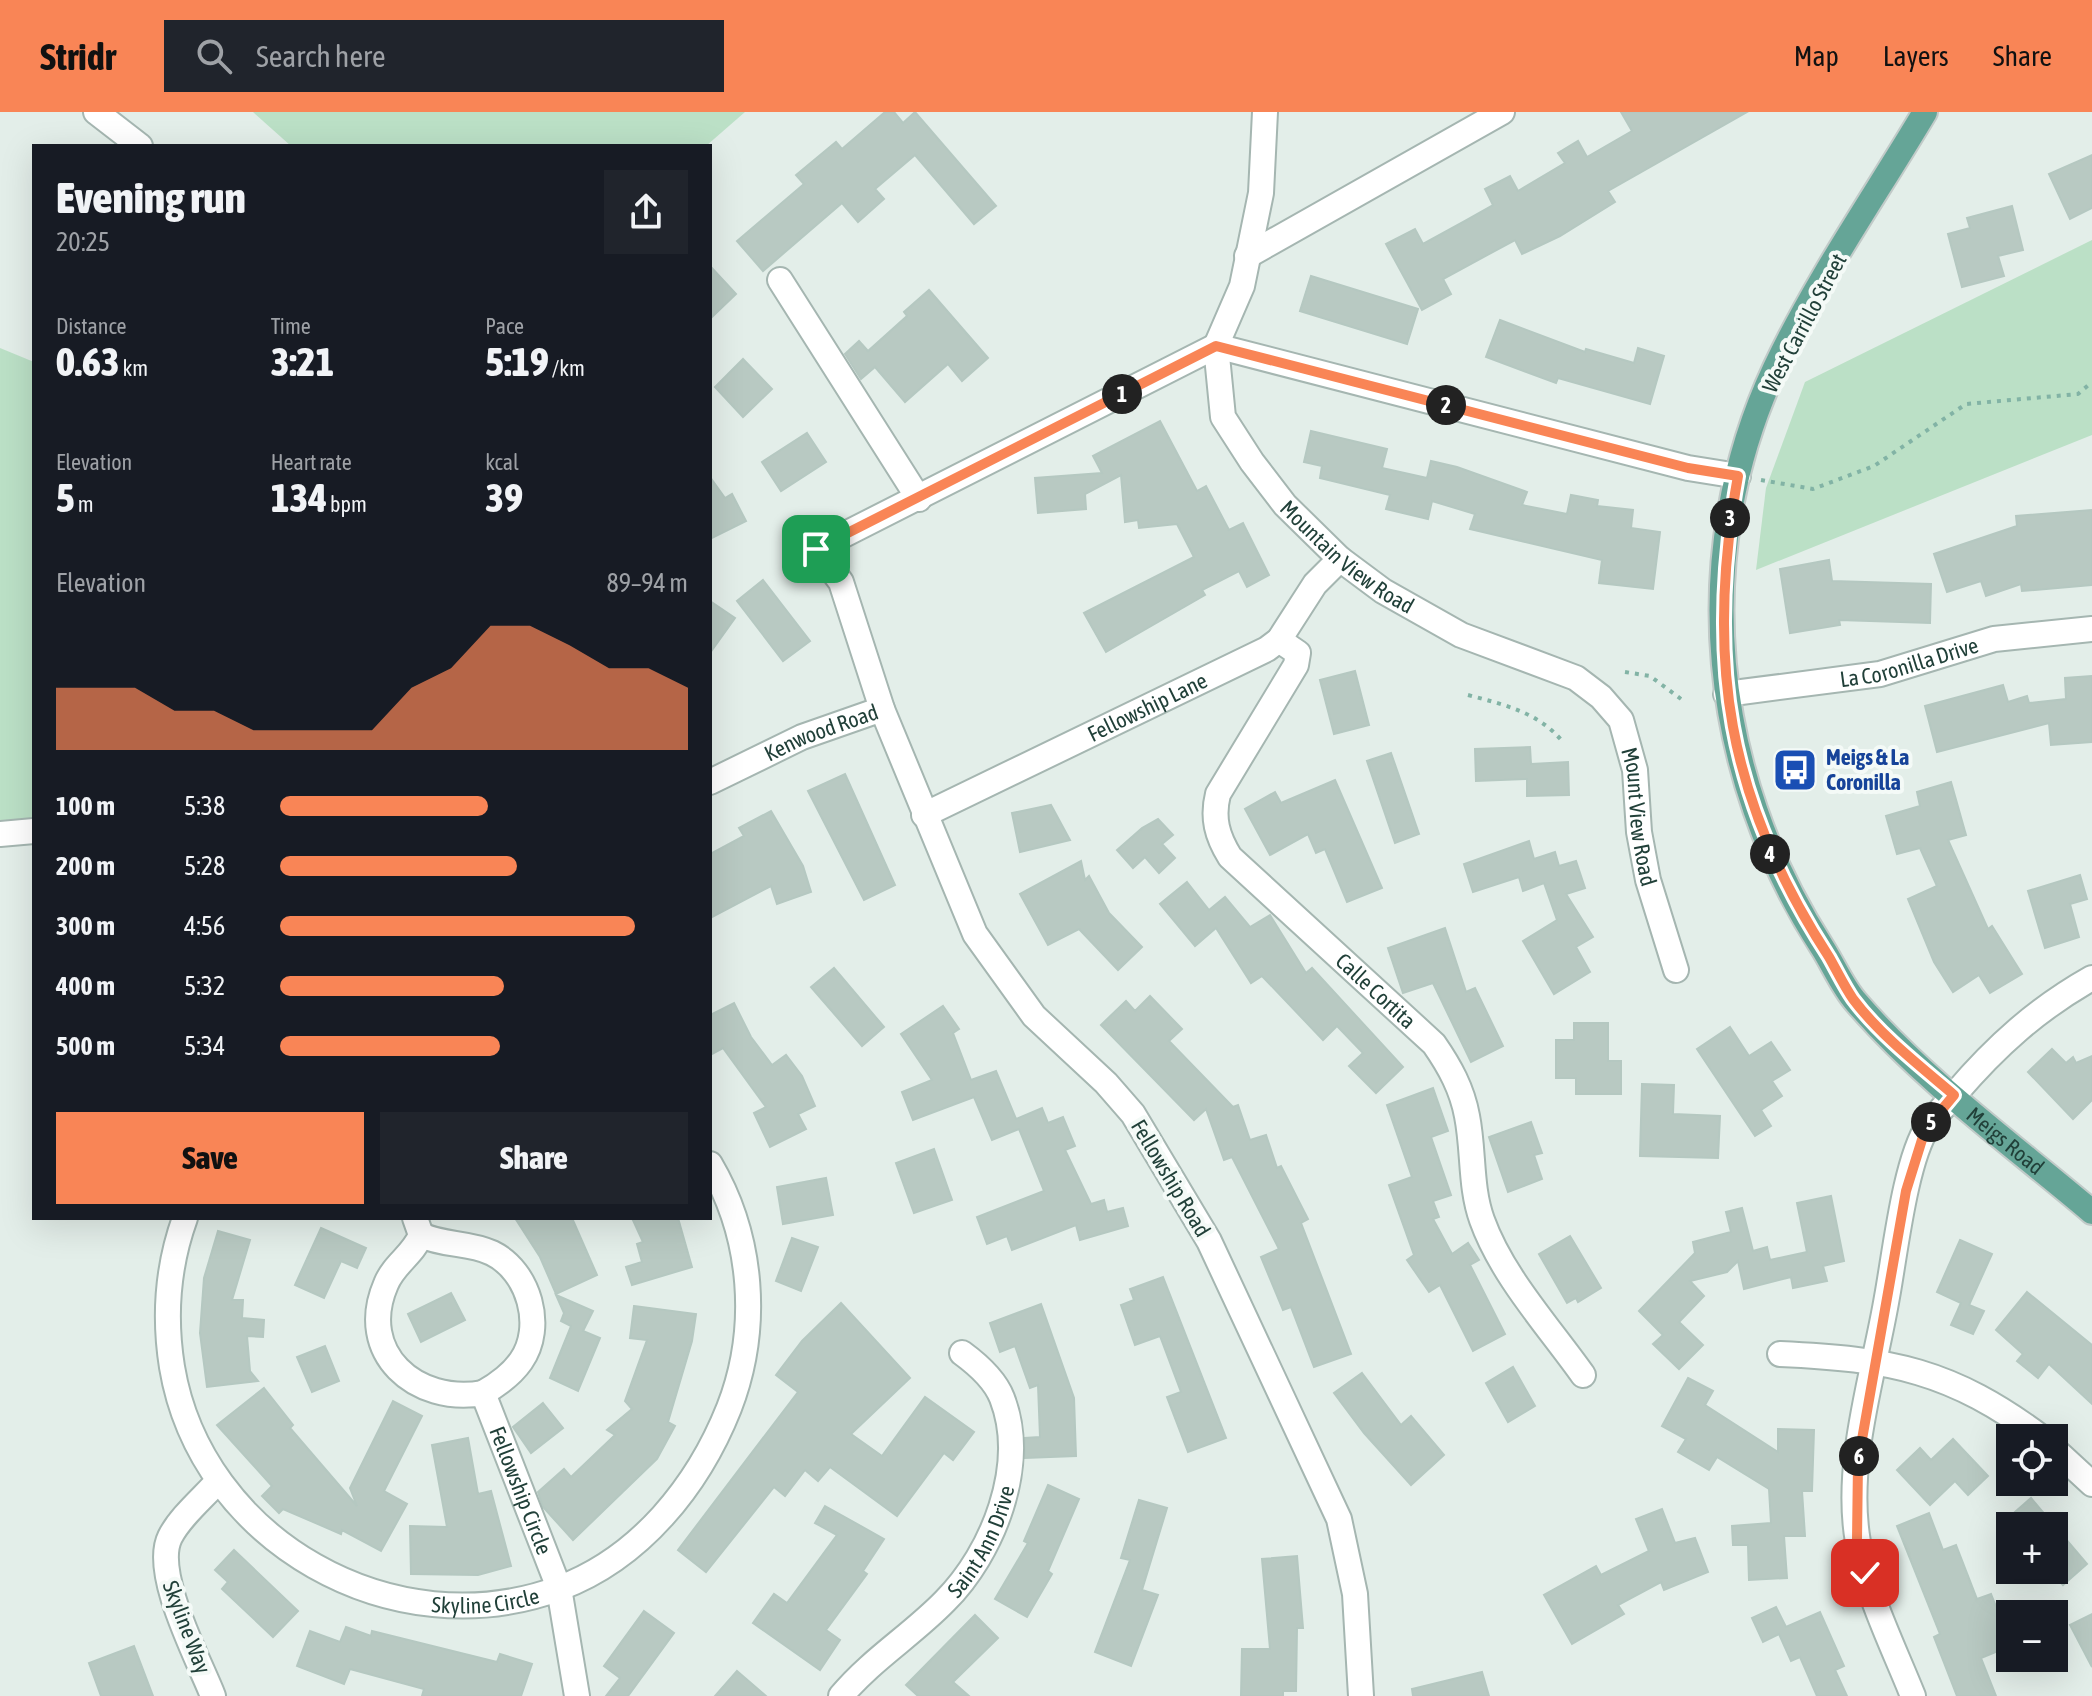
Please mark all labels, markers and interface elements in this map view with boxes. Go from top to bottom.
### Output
search box [164,20,724,92]
icon: search [192,34,236,78]
text: Stridr [40,35,116,78]
text: Search here [256,39,386,73]
text: Map [1794,40,1839,72]
text: Layers [1883,40,1949,72]
text: Share [1993,40,2052,72]
button: share [604,170,688,254]
text: Evening run [56,172,246,222]
text: 20:25 [56,227,110,257]
street label: West Carrillo Street [1756,249,1852,397]
text: Distance [56,313,127,339]
text: Time [271,313,311,339]
text: Pace [485,313,524,339]
text: 0.63 [56,339,120,384]
text: 3:21 [271,339,334,384]
text: 5:19 [485,339,549,384]
text: km [120,355,148,381]
text: /km [549,355,585,381]
pin: 1 [1102,374,1142,414]
text: 1 [1117,381,1127,407]
pin: 2 [1426,385,1466,425]
text: 2 [1441,392,1451,418]
text: Elevation [56,449,132,475]
text: Heart rate [271,449,352,475]
text: kcal [485,449,519,475]
text: 5 [56,475,75,520]
text: 134 [271,475,327,520]
text: 39 [485,475,523,520]
text: m [75,491,94,517]
text: bpm [327,491,367,517]
street label: Mountain View Road [1275,495,1419,619]
pin: 3 [1710,498,1750,538]
text: 3 [1725,505,1735,531]
pin [782,515,850,583]
icon: arrive [794,527,838,571]
text: Elevation [56,568,146,598]
text: 89–94 m [606,568,688,598]
street label: La Coronilla Drive [1838,632,1981,692]
street label: Fellowship Lane [1083,667,1211,747]
street label: Kenwood Road [760,698,881,766]
street label: Mount View Road [1616,744,1662,889]
place label: Meigs & La Coronilla [1826,744,1909,795]
bus stop icon: Meigs & La Coronilla [1771,746,1819,794]
text: 100 m [56,791,115,821]
text: 5:38 [184,791,225,821]
pin: 4 [1750,834,1790,874]
text: 4 [1765,841,1775,867]
text: 200 m [56,851,115,881]
text: 5:28 [184,851,225,881]
text: 300 m [56,911,115,941]
text: 4:56 [184,911,225,941]
street label: Calle Cortita [1331,948,1421,1034]
text: 400 m [56,971,115,1001]
text: 5:32 [184,971,225,1001]
text: 500 m [56,1031,115,1061]
text: 5:34 [184,1031,225,1061]
pin: 5 [1911,1102,1951,1142]
street label: Meigs Road [1961,1102,2049,1180]
text: 5 [1926,1109,1936,1135]
button: Save [56,1112,364,1204]
button: Share [380,1112,688,1204]
street label: Fellowship Road [1126,1115,1216,1241]
street label: Fellowship Circle [484,1423,558,1558]
map controls [1996,1424,2068,1672]
button: locate [1996,1424,2068,1496]
pin: 6 [1839,1436,1879,1476]
text: 6 [1854,1443,1864,1469]
street label: Saint Ann Drive [942,1483,1019,1602]
button: + [1996,1512,2068,1584]
pin [1831,1539,1899,1607]
icon: check [1843,1551,1887,1595]
street label: Skyline Way [157,1577,217,1677]
street label: Skyline Circle [431,1583,542,1619]
button: − [1996,1600,2068,1672]

